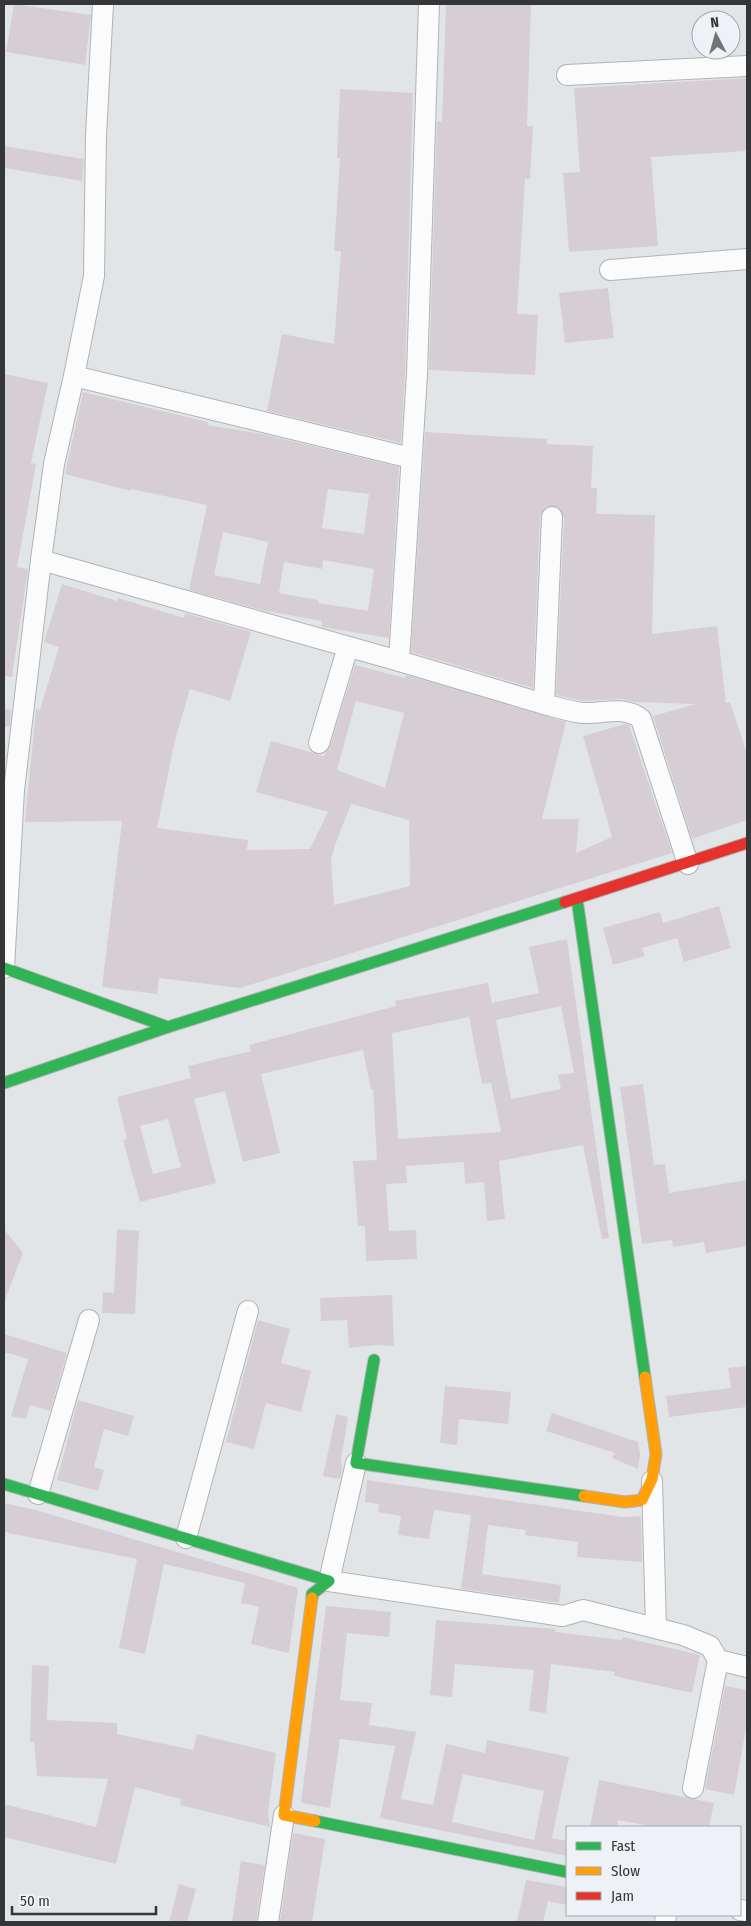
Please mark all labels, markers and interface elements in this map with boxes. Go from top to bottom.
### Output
north arrow [691,10,741,60]
text: N [710,14,720,31]
legend [566,1826,741,1916]
text: Fast [611,1837,635,1855]
text: Slow [611,1862,640,1880]
scale bar [12,1884,156,1916]
text: Jam [611,1887,634,1905]
text: 50 m [20,1892,50,1910]

